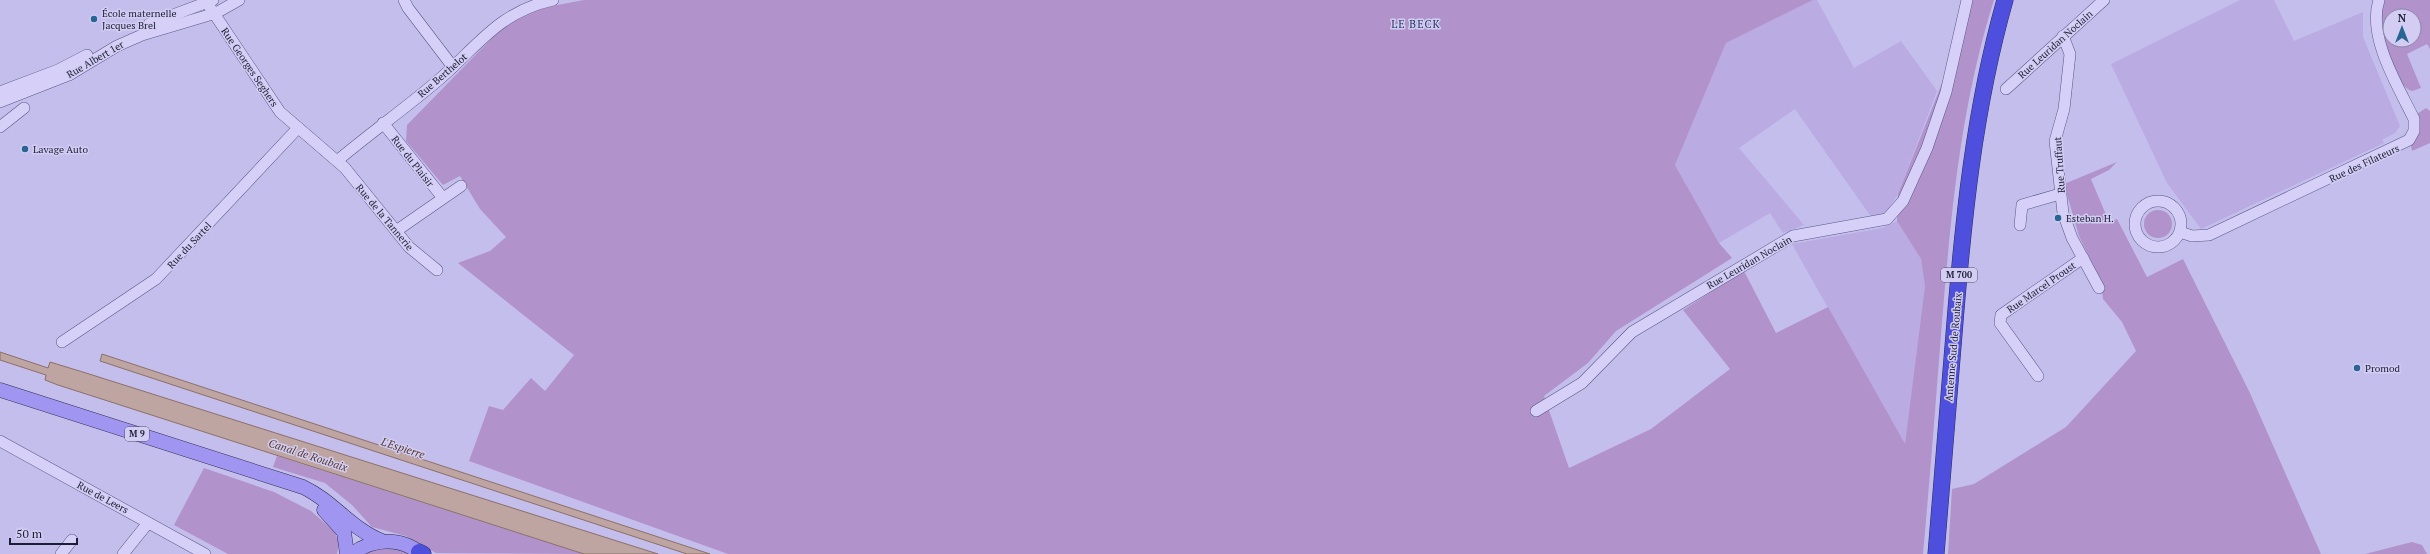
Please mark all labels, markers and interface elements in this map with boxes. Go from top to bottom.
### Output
place label: École maternelle Jacques Brel [102,7,177,32]
street label: Rue Leuridan Noclain [2015,7,2095,81]
north arrow [2382,8,2422,48]
text: N [2398,11,2407,25]
marker: École maternelle Jacques Brel [89,14,99,24]
district label: LE BECK [1391,17,1441,31]
street label: Rue Georges Seghers [218,25,281,109]
street label: Rue Albert 1er [64,38,126,81]
street label: Rue Berthelot [415,50,470,100]
street label: Rue du Plaisir [389,133,437,190]
street label: Rue Truffaut [2051,136,2068,194]
street label: Rue des Filateurs [2327,141,2401,185]
place label: Lavage Auto [33,143,88,156]
marker: Lavage Auto [20,144,30,154]
street label: Rue de la Tannerie [353,181,416,253]
place label: Esteban H. [2066,212,2114,225]
marker: Esteban H. [2053,213,2063,223]
street label: Rue du Sartel [164,219,214,271]
street label: Rue Leuridan Noclain [1704,233,1794,292]
street label: Rue Marcel Proust [2004,259,2078,316]
road number: M 700 [1941,268,1977,282]
street label: Antenne Sud de Roubaix [1942,291,1965,402]
place label: Promod [2365,362,2400,375]
marker: Promod [2352,363,2362,373]
road number: M 9 [125,427,149,441]
water label: L'Espierre [378,434,427,462]
water label: Canal de Roubaix [267,436,350,475]
street label: Rue de Leers [75,478,131,516]
scale bar [10,520,77,546]
text: 50 m [16,526,43,541]

